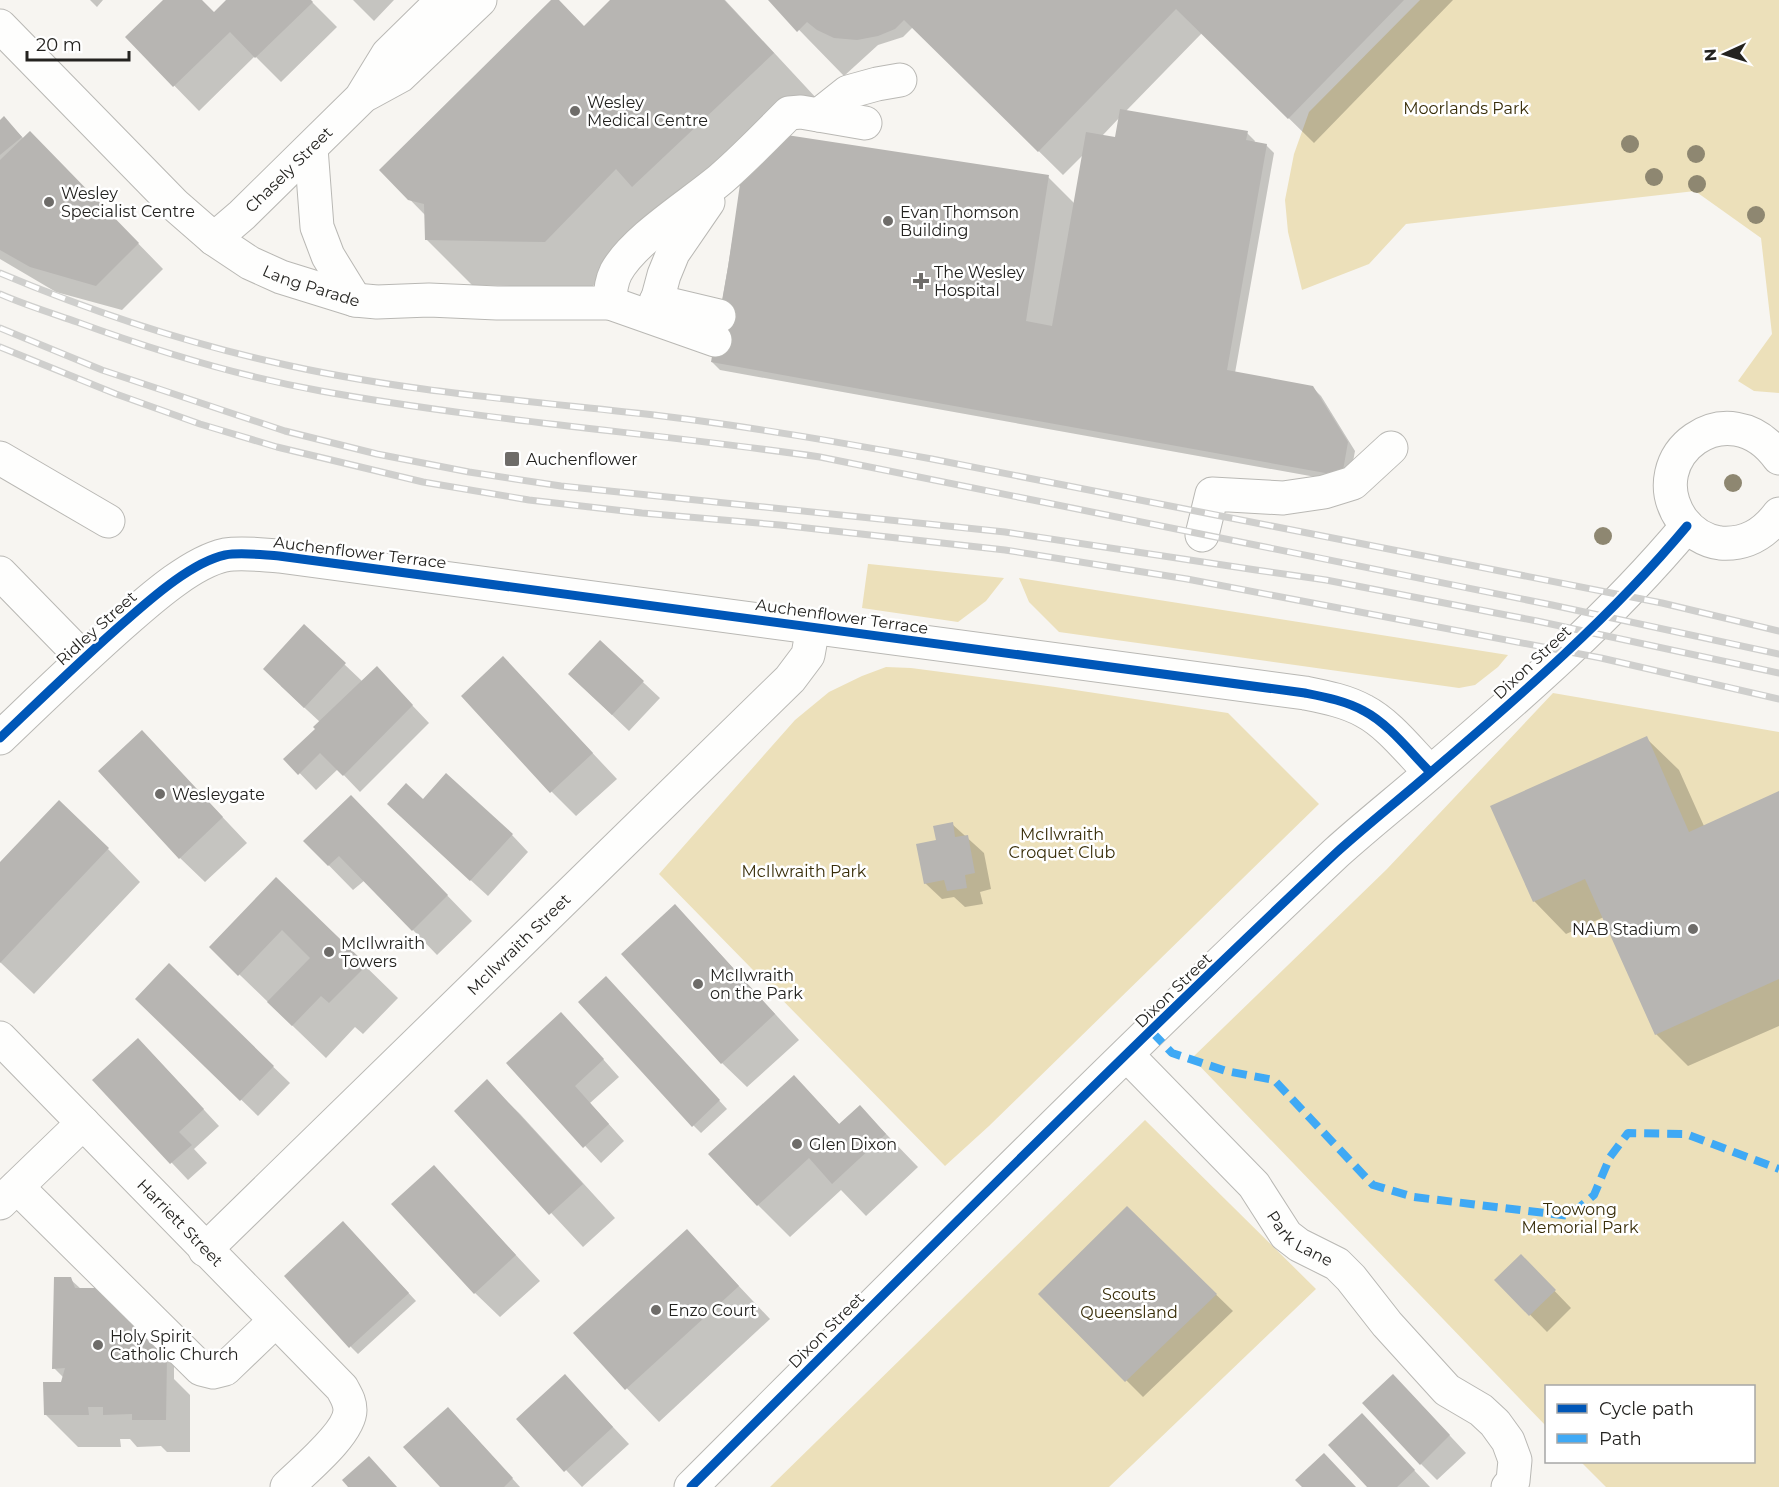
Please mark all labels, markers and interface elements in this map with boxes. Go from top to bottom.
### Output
scale bar [27,24,129,62]
north arrow [1695,24,1755,84]
text: 20 m [36,34,82,56]
text: N [1701,48,1720,62]
place label: Wesley Medical Centre [587,93,708,130]
park label: Moorlands Park [1403,99,1529,118]
marker: Wesley Medical Centre [568,104,582,118]
street label: Chasely Street [241,122,337,217]
place label: Wesley Specialist Centre [61,184,195,221]
marker: Wesley Specialist Centre [42,195,56,209]
place label: Evan Thomson Building [900,203,1019,240]
marker: Evan Thomson Building [881,214,895,228]
street label: Lang Parade [260,261,362,311]
place label: The Wesley Hospital [934,263,1025,300]
marker: The Wesley Hospital [912,272,930,290]
marker: Auchenflower [503,450,521,468]
place label: Auchenflower [526,450,638,469]
street label: Auchenflower Terrace [272,532,447,573]
street label: Ridley Street [52,587,141,669]
street label: Auchenflower Terrace [755,595,929,638]
street label: Dixon Street [1490,621,1575,703]
place label: Wesleygate [172,785,265,804]
marker: Wesleygate [153,787,167,801]
park label: McIlwraith Croquet Club [1009,825,1116,862]
park label: McIlwraith Park [742,862,867,881]
street label: McIlwraith Street [463,889,575,999]
place label: NAB Stadium [1572,920,1681,939]
marker: NAB Stadium [1686,922,1700,936]
place label: McIlwraith Towers [341,934,425,971]
marker: McIlwraith Towers [322,945,336,959]
street label: Dixon Street [1131,949,1216,1032]
place label: McIlwraith on the Park [710,966,803,1003]
marker: McIlwraith on the Park [691,977,705,991]
place label: Glen Dixon [809,1135,897,1154]
marker: Glen Dixon [790,1137,804,1151]
street label: Harriett Street [133,1175,227,1271]
park label: Toowong Memorial Park [1521,1200,1639,1237]
street label: Park Lane [1263,1207,1336,1270]
park label: Scouts Queensland [1080,1285,1178,1322]
street label: Dixon Street [785,1288,869,1372]
place label: Enzo Court [668,1301,757,1320]
marker: Enzo Court [649,1303,663,1317]
place label: Holy Spirit Catholic Church [110,1327,239,1364]
marker: Holy Spirit Catholic Church [91,1338,105,1352]
legend [1545,1385,1755,1463]
text: Cycle path [1599,1398,1694,1420]
text: Path [1599,1428,1642,1450]

